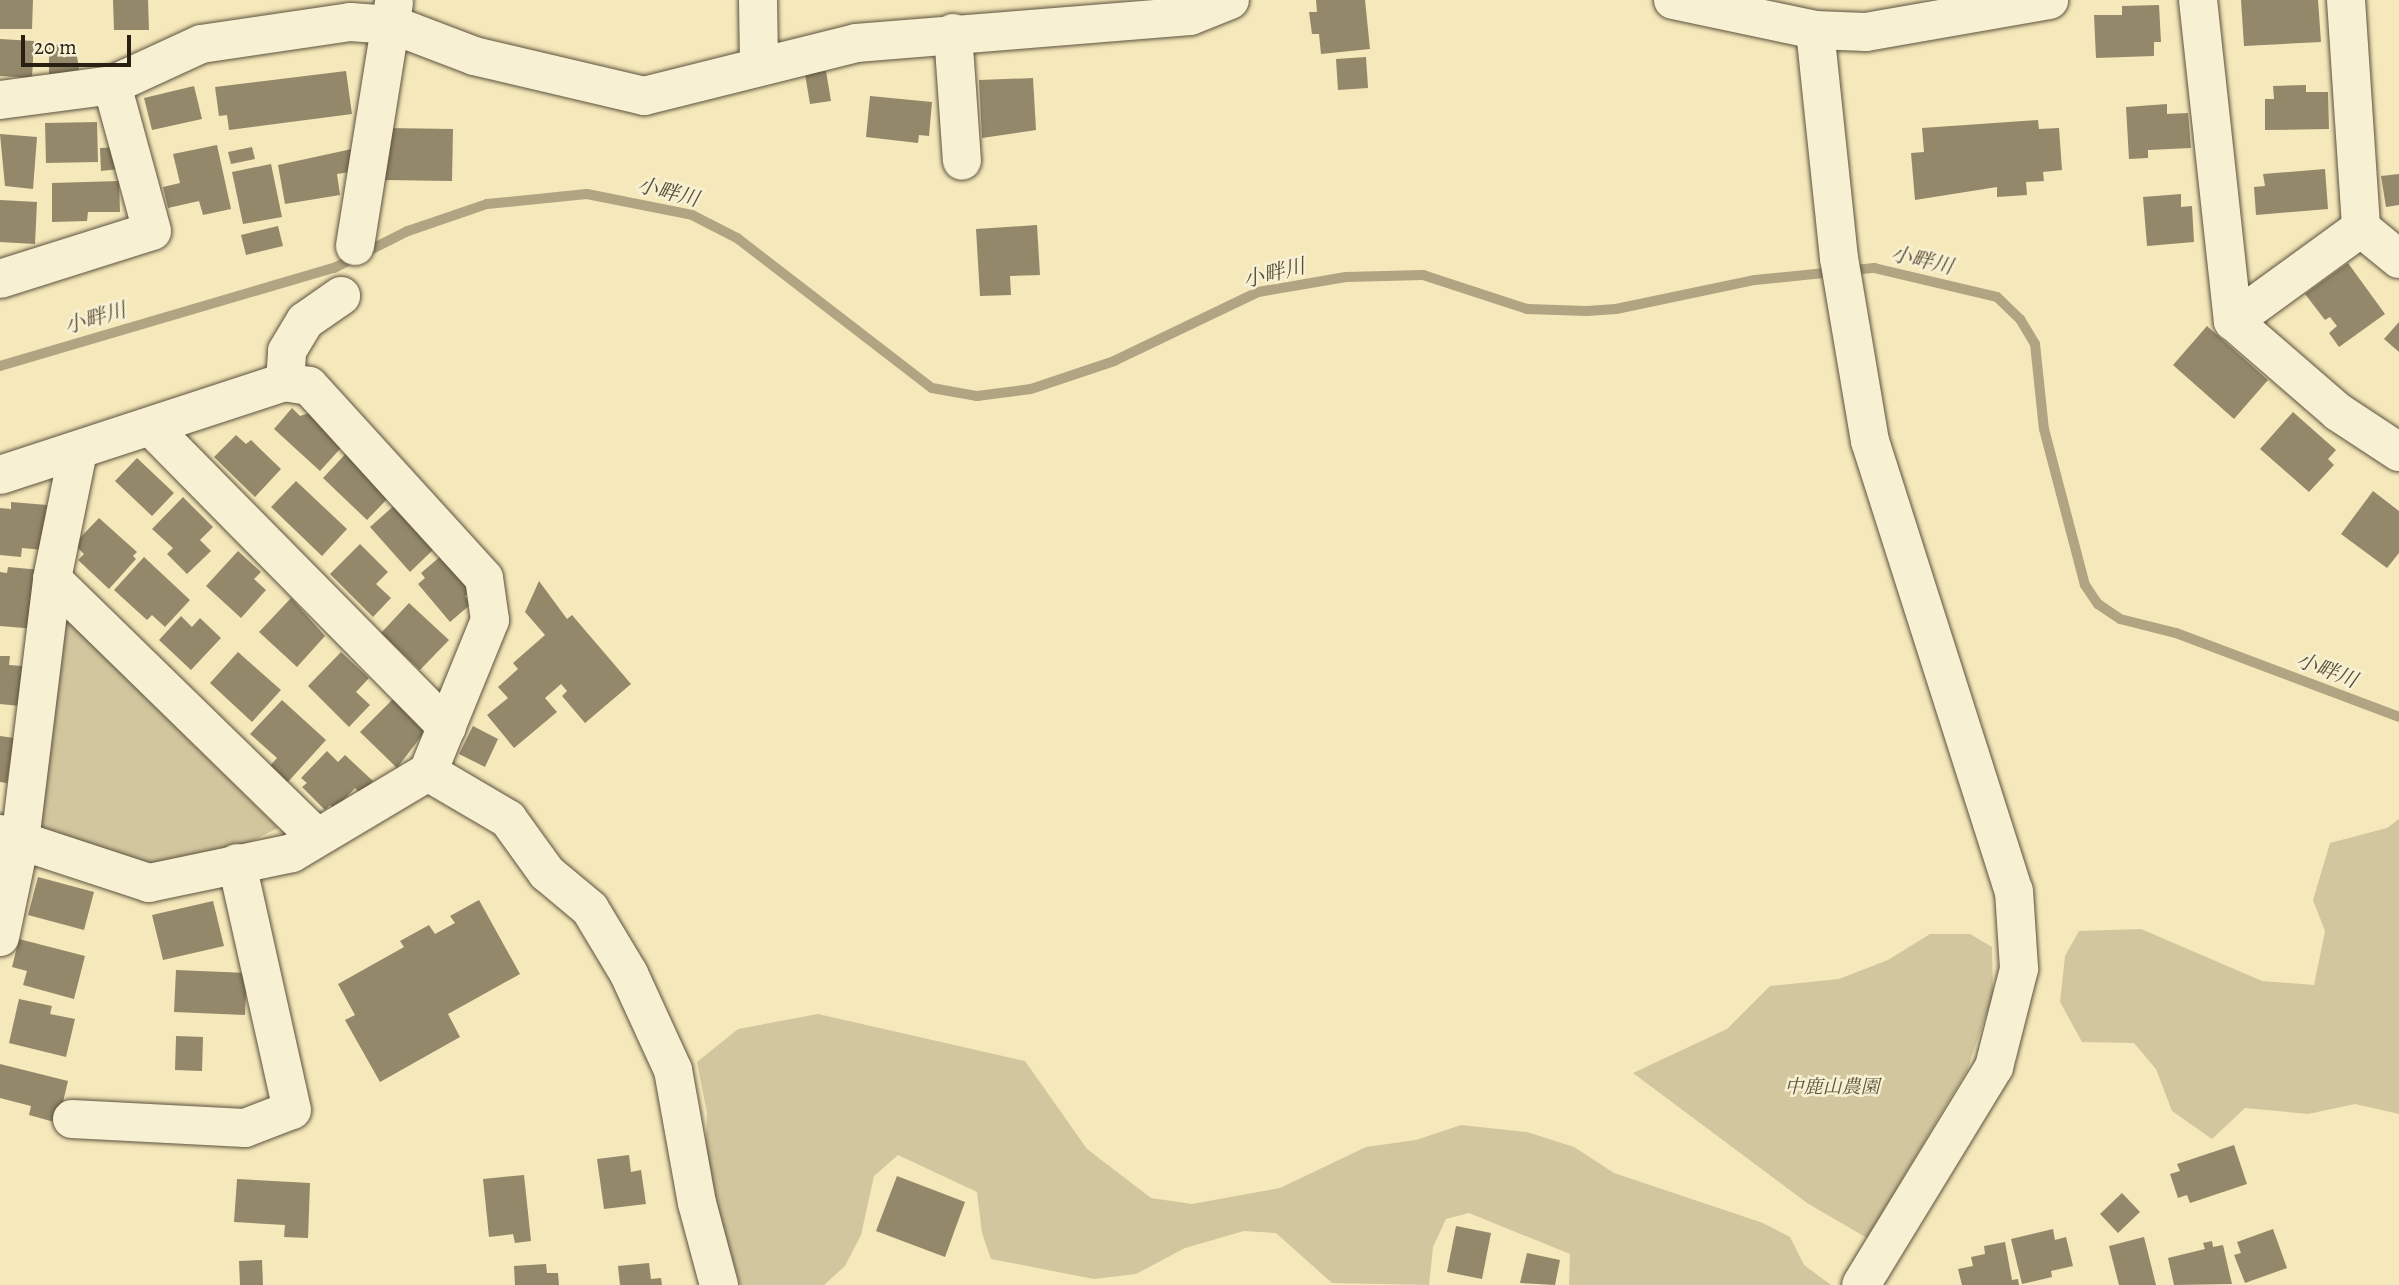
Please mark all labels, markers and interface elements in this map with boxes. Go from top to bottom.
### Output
scale bar [24,21,135,65]
text: 20 m [34,33,77,61]
water label: 小畔川 [634,172,702,212]
water label: 小畔川 [1888,241,1956,279]
water label: 小畔川 [1240,253,1308,293]
water label: 小畔川 [61,297,129,339]
water label: 小畔川 [2293,647,2361,693]
park label: 中鹿山農園 [1785,1077,1879,1099]

